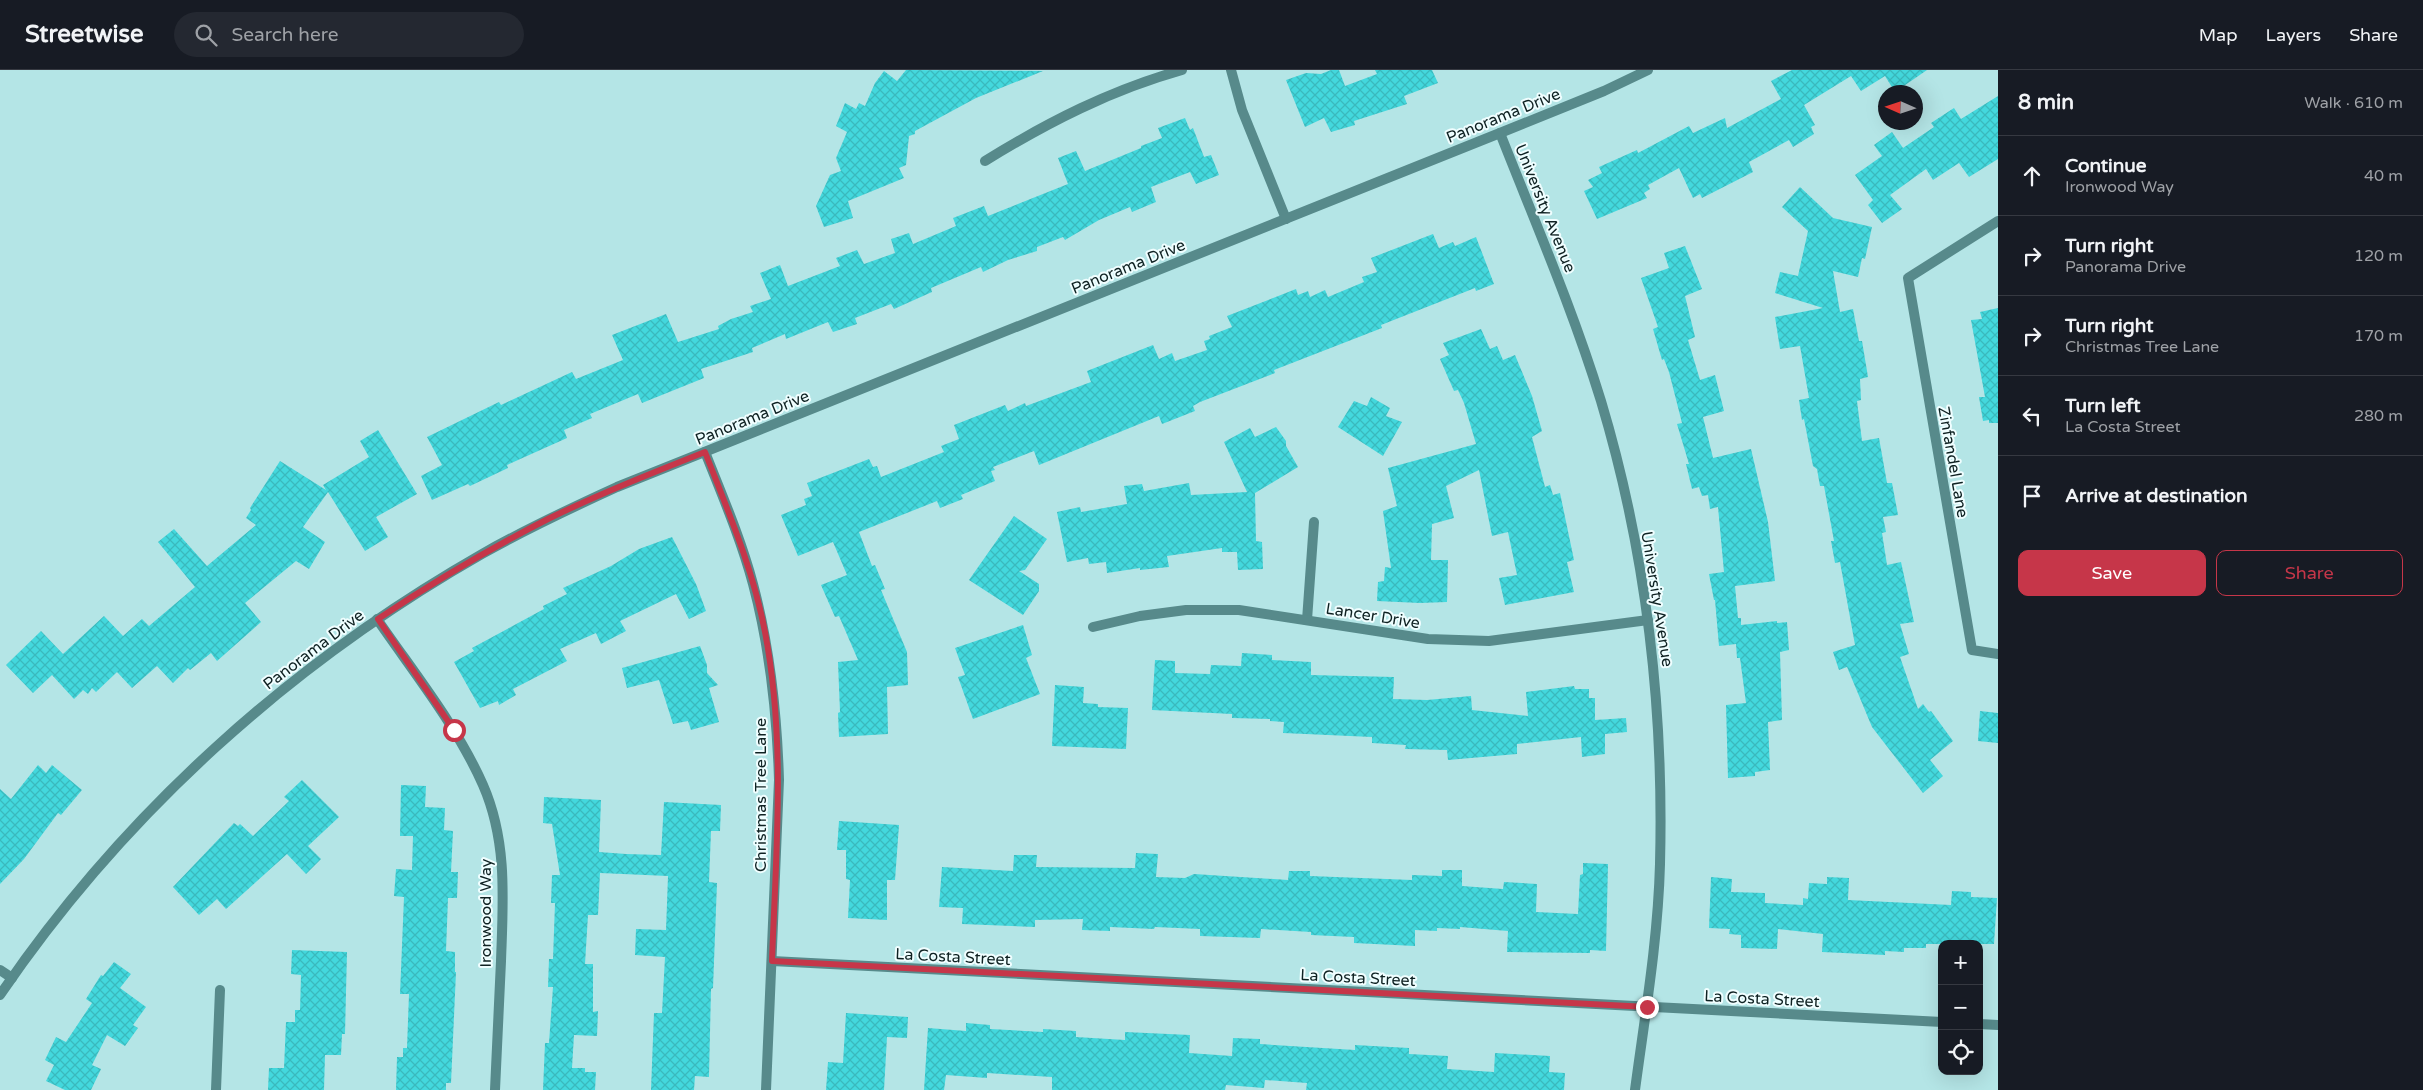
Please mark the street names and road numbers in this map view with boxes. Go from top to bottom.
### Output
street label: Panorama Drive [1443,84,1563,148]
street label: University Avenue [1510,141,1580,276]
street label: Panorama Drive [1068,235,1188,299]
street label: Panorama Drive [692,386,812,450]
street label: Zinfandel Lane [1933,405,1973,519]
street label: University Avenue [1636,530,1678,668]
street label: Lancer Drive [1324,599,1421,633]
street label: Panorama Drive [259,605,368,694]
street label: Christmas Tree Lane [751,718,771,872]
street label: Ironwood Way [476,858,496,967]
street label: La Costa Street [895,944,1011,970]
street label: La Costa Street [1300,965,1416,991]
street label: La Costa Street [1704,986,1820,1012]

